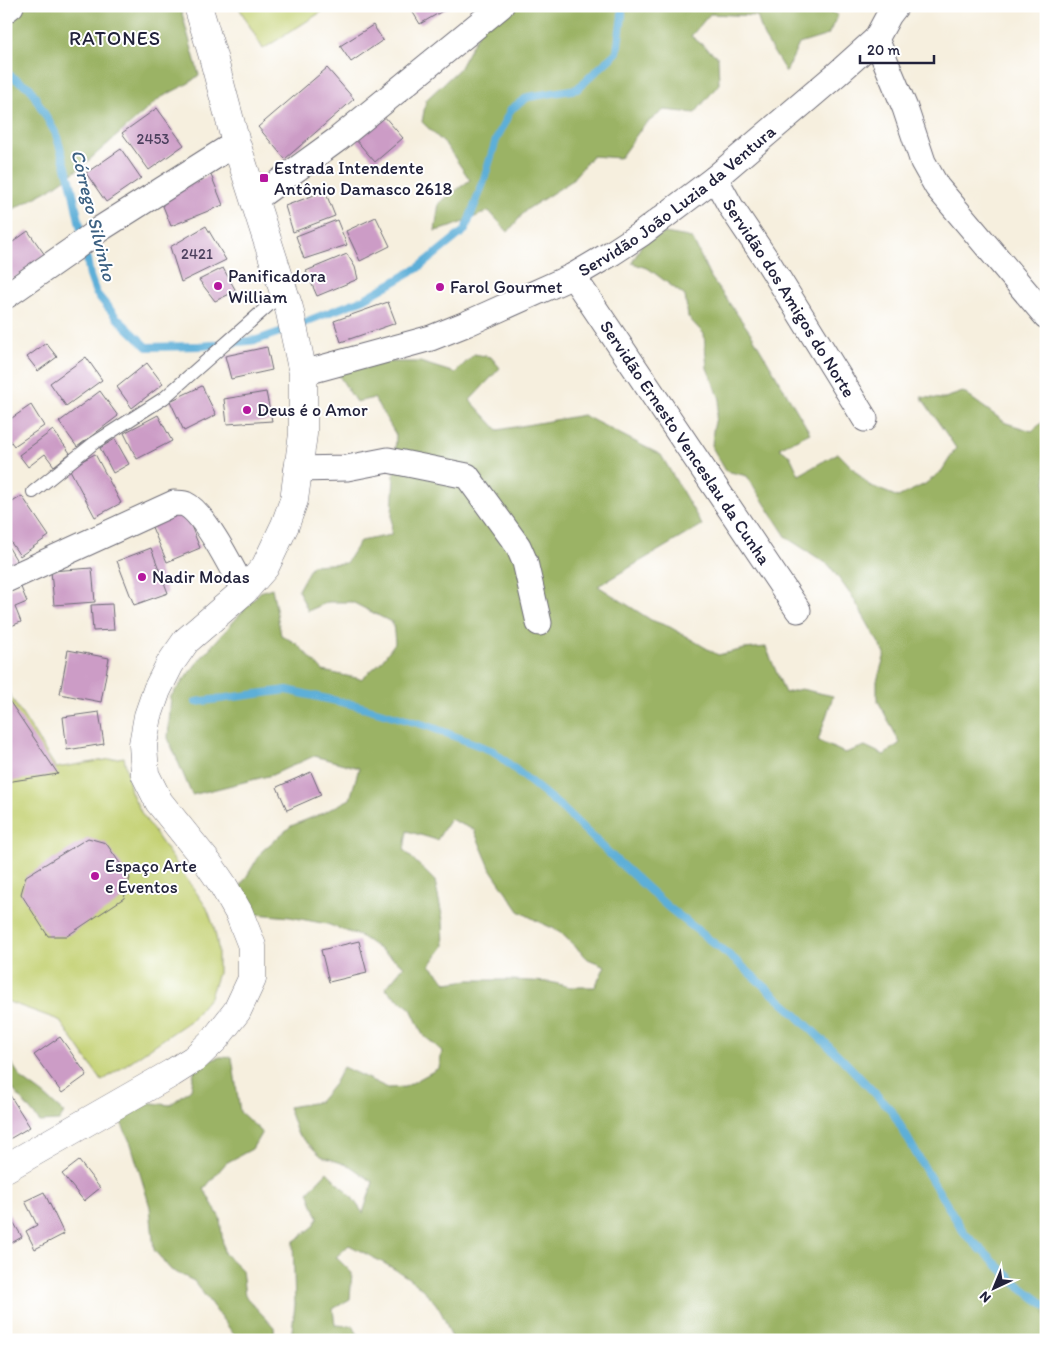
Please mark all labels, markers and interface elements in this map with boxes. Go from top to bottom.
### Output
district label: RATONES [69,26,161,50]
scale bar [860,32,933,64]
text: 20 m [867,41,901,59]
street label: Servidão João Luzia da Ventura [574,120,781,281]
house number: 2453 [137,130,169,148]
water label: Córrego Silvinho [66,147,121,285]
place label: Estrada Intendente Antônio Damasco 2618 [274,157,452,200]
marker: Estrada Intendente Antônio Damasco 2618 [258,172,270,184]
street label: Servidão dos Amigos do Norte [718,195,860,402]
house number: 2421 [181,245,213,263]
place label: Panificadora William [228,265,326,308]
place label: Farol Gourmet [450,276,563,298]
marker: Panificadora William [212,280,224,292]
marker: Farol Gourmet [434,281,446,293]
street label: Servidão Ernesto Venceslau da Cunha [595,316,776,570]
place label: Deus é o Amor [257,399,368,421]
marker: Deus é o Amor [241,404,253,416]
place label: Nadir Modas [152,566,250,588]
marker: Nadir Modas [136,571,148,583]
place label: Espaço Arte e Eventos [105,855,197,898]
marker: Espaço Arte e Eventos [89,870,101,882]
north arrow [970,1264,1020,1314]
text: N [976,1288,995,1306]

